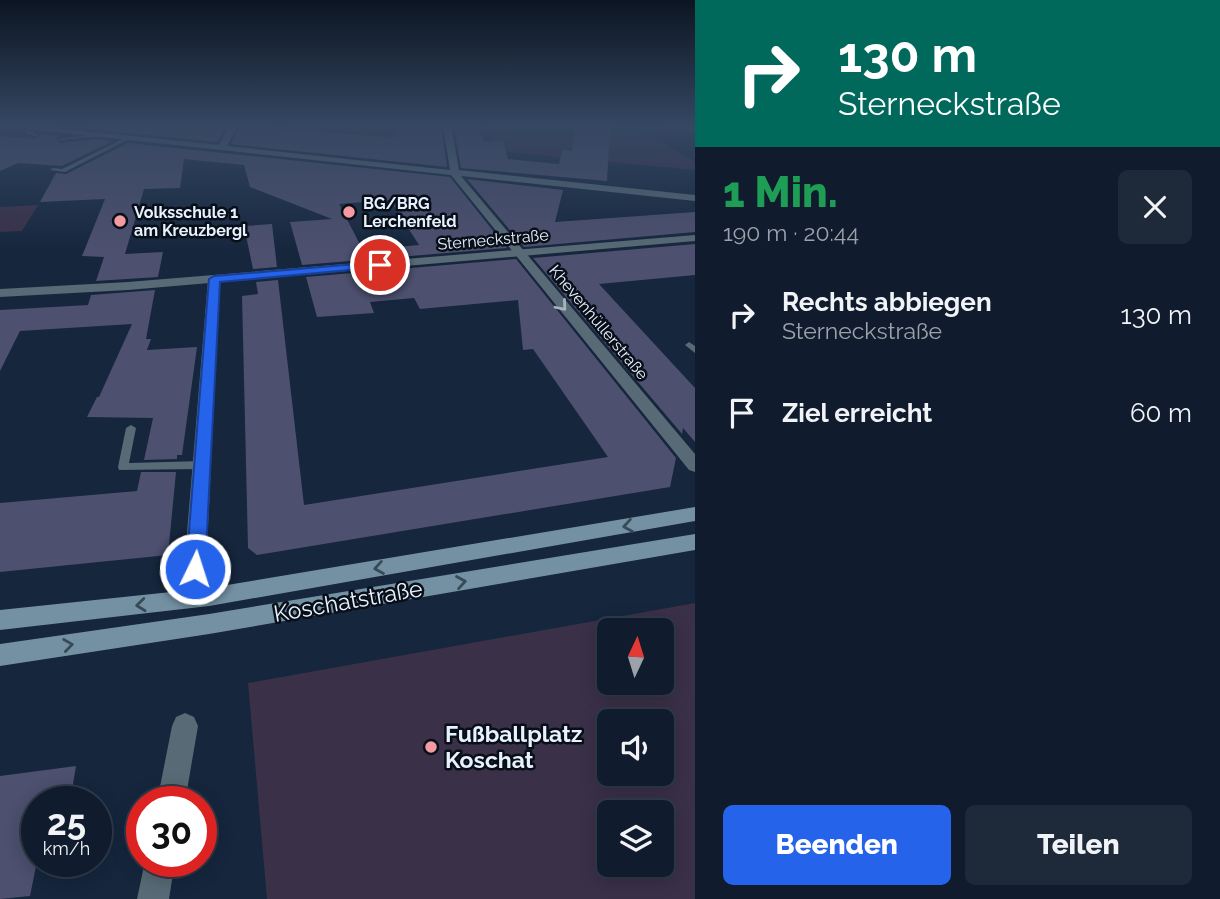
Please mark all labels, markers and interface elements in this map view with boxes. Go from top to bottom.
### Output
text: 130 m [838,26,977,83]
icon: right [723,28,814,119]
text: Sterneckstraße [838,85,1061,122]
text: 1 Min. [723,168,838,217]
button: close [1118,170,1192,244]
place label: BG/BRG Lerchenfeld [363,194,457,231]
place label: Volksschule 1 am Kreuzbergl [134,203,248,240]
marker: BG/BRG Lerchenfeld [341,204,357,220]
marker: Volksschule 1 am Kreuzbergl [112,213,128,229]
text: 190 m · 20:44 [723,219,859,246]
street label: Sterneckstraße [437,225,549,254]
pin [350,235,410,295]
icon: arrive [361,246,399,284]
street label: Khevenhüllerstraße [545,261,652,384]
text: Rechts abbiegen [782,287,992,317]
icon: right [723,296,761,334]
one-way arrow [554,297,566,310]
text: 130 m [1121,300,1192,330]
text: Sterneckstraße [782,317,942,344]
icon: arrive [723,394,761,432]
text: Ziel erreicht [782,398,932,428]
text: 60 m [1130,398,1192,428]
one-way arrow [622,518,634,533]
position arrow [158,532,232,606]
one-way arrow [373,560,385,575]
street label: Koschatstraße [271,574,424,627]
one-way arrow [455,575,467,590]
one-way arrow [135,597,147,612]
north arrow [597,618,674,695]
map controls [597,618,674,877]
one-way arrow [62,638,73,653]
button: sound [597,709,674,786]
place label: Fußballplatz Koschat [445,720,582,773]
marker: Fußballplatz Koschat [423,739,439,755]
speed limit sign: 30 [126,786,217,877]
button: layers [597,800,674,877]
text: 25 [47,802,86,843]
button: Beenden [723,805,951,885]
button: Teilen [965,805,1192,885]
text: km/h [43,838,90,859]

